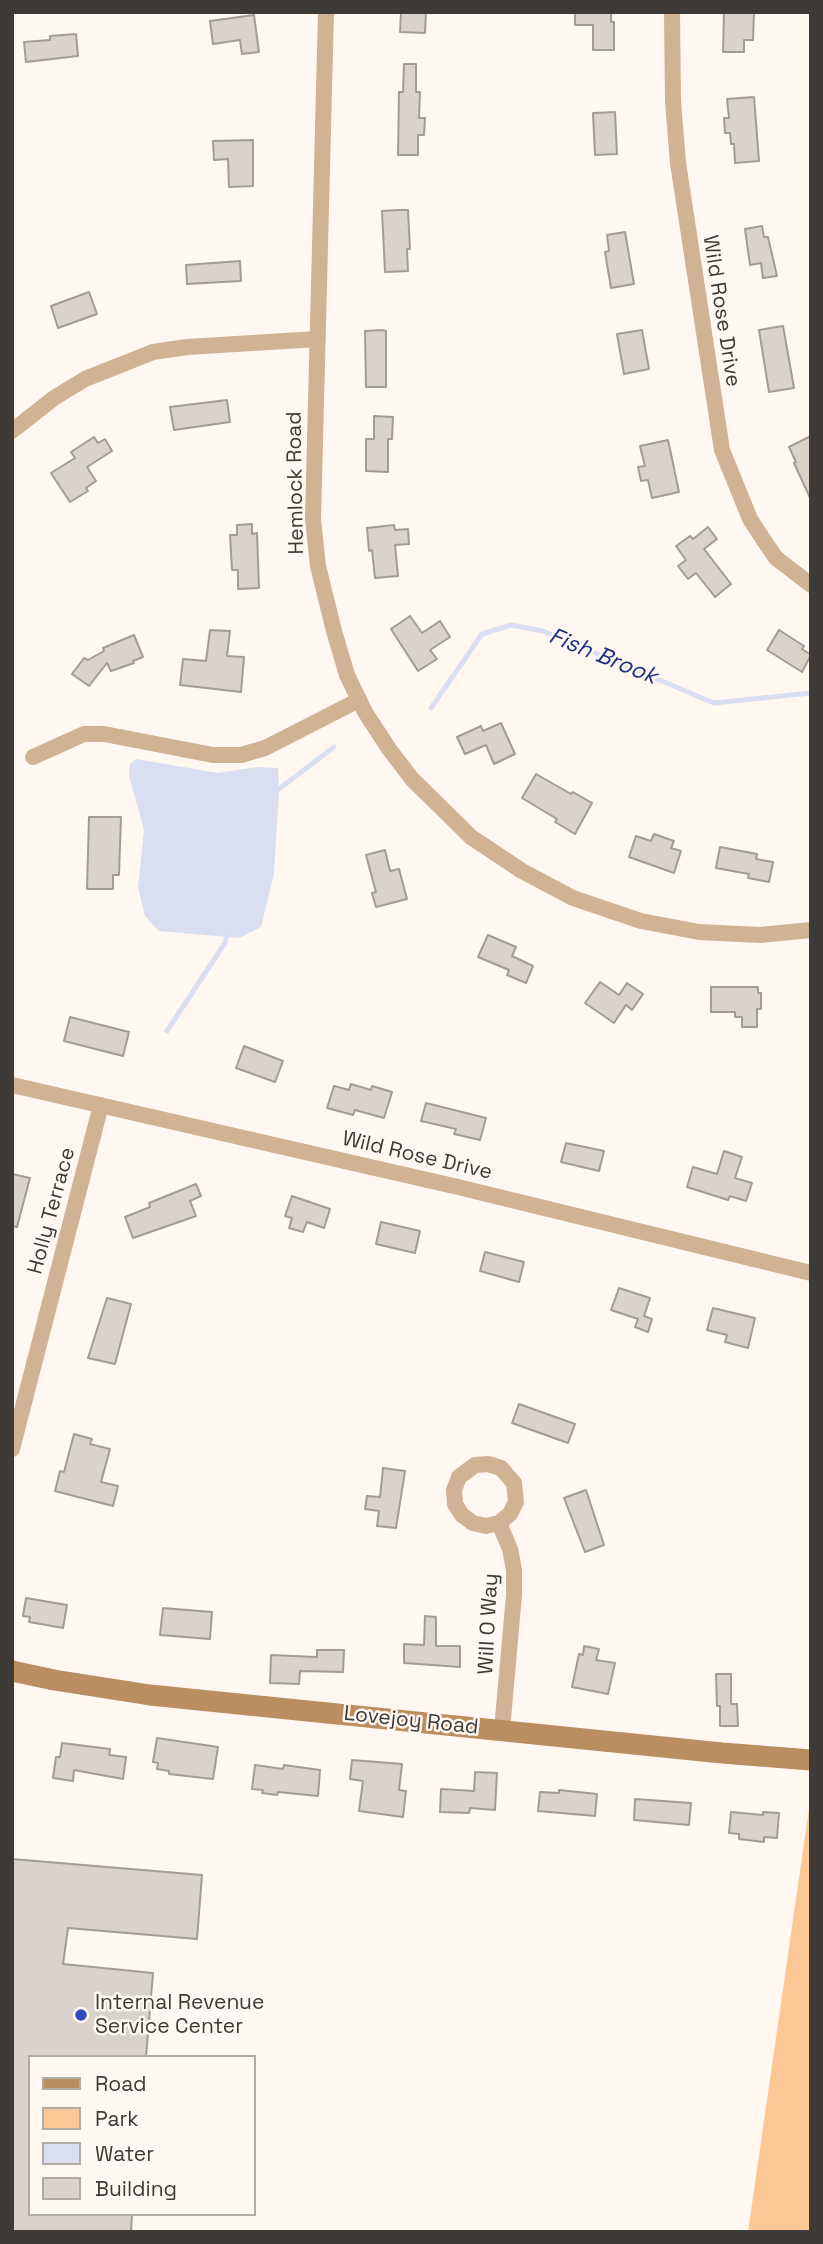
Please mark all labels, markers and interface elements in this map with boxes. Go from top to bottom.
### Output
street label: Wild Rose Drive [697,233,745,389]
street label: Hemlock Road [282,411,310,555]
water label: Fish Brook [545,623,661,691]
street label: Wild Rose Drive [340,1127,494,1185]
street label: Holly Terrace [23,1145,81,1277]
street label: Will O Way [474,1573,504,1675]
street label: Lovejoy Road [342,1701,480,1741]
place label: Internal Revenue Service Center [95,1990,264,2040]
marker: Internal Revenue Service Center [73,2007,89,2023]
legend [28,2055,256,2216]
text: Road [95,2070,147,2097]
text: Park [95,2105,139,2132]
text: Water [95,2140,154,2167]
text: Building [95,2175,177,2202]

